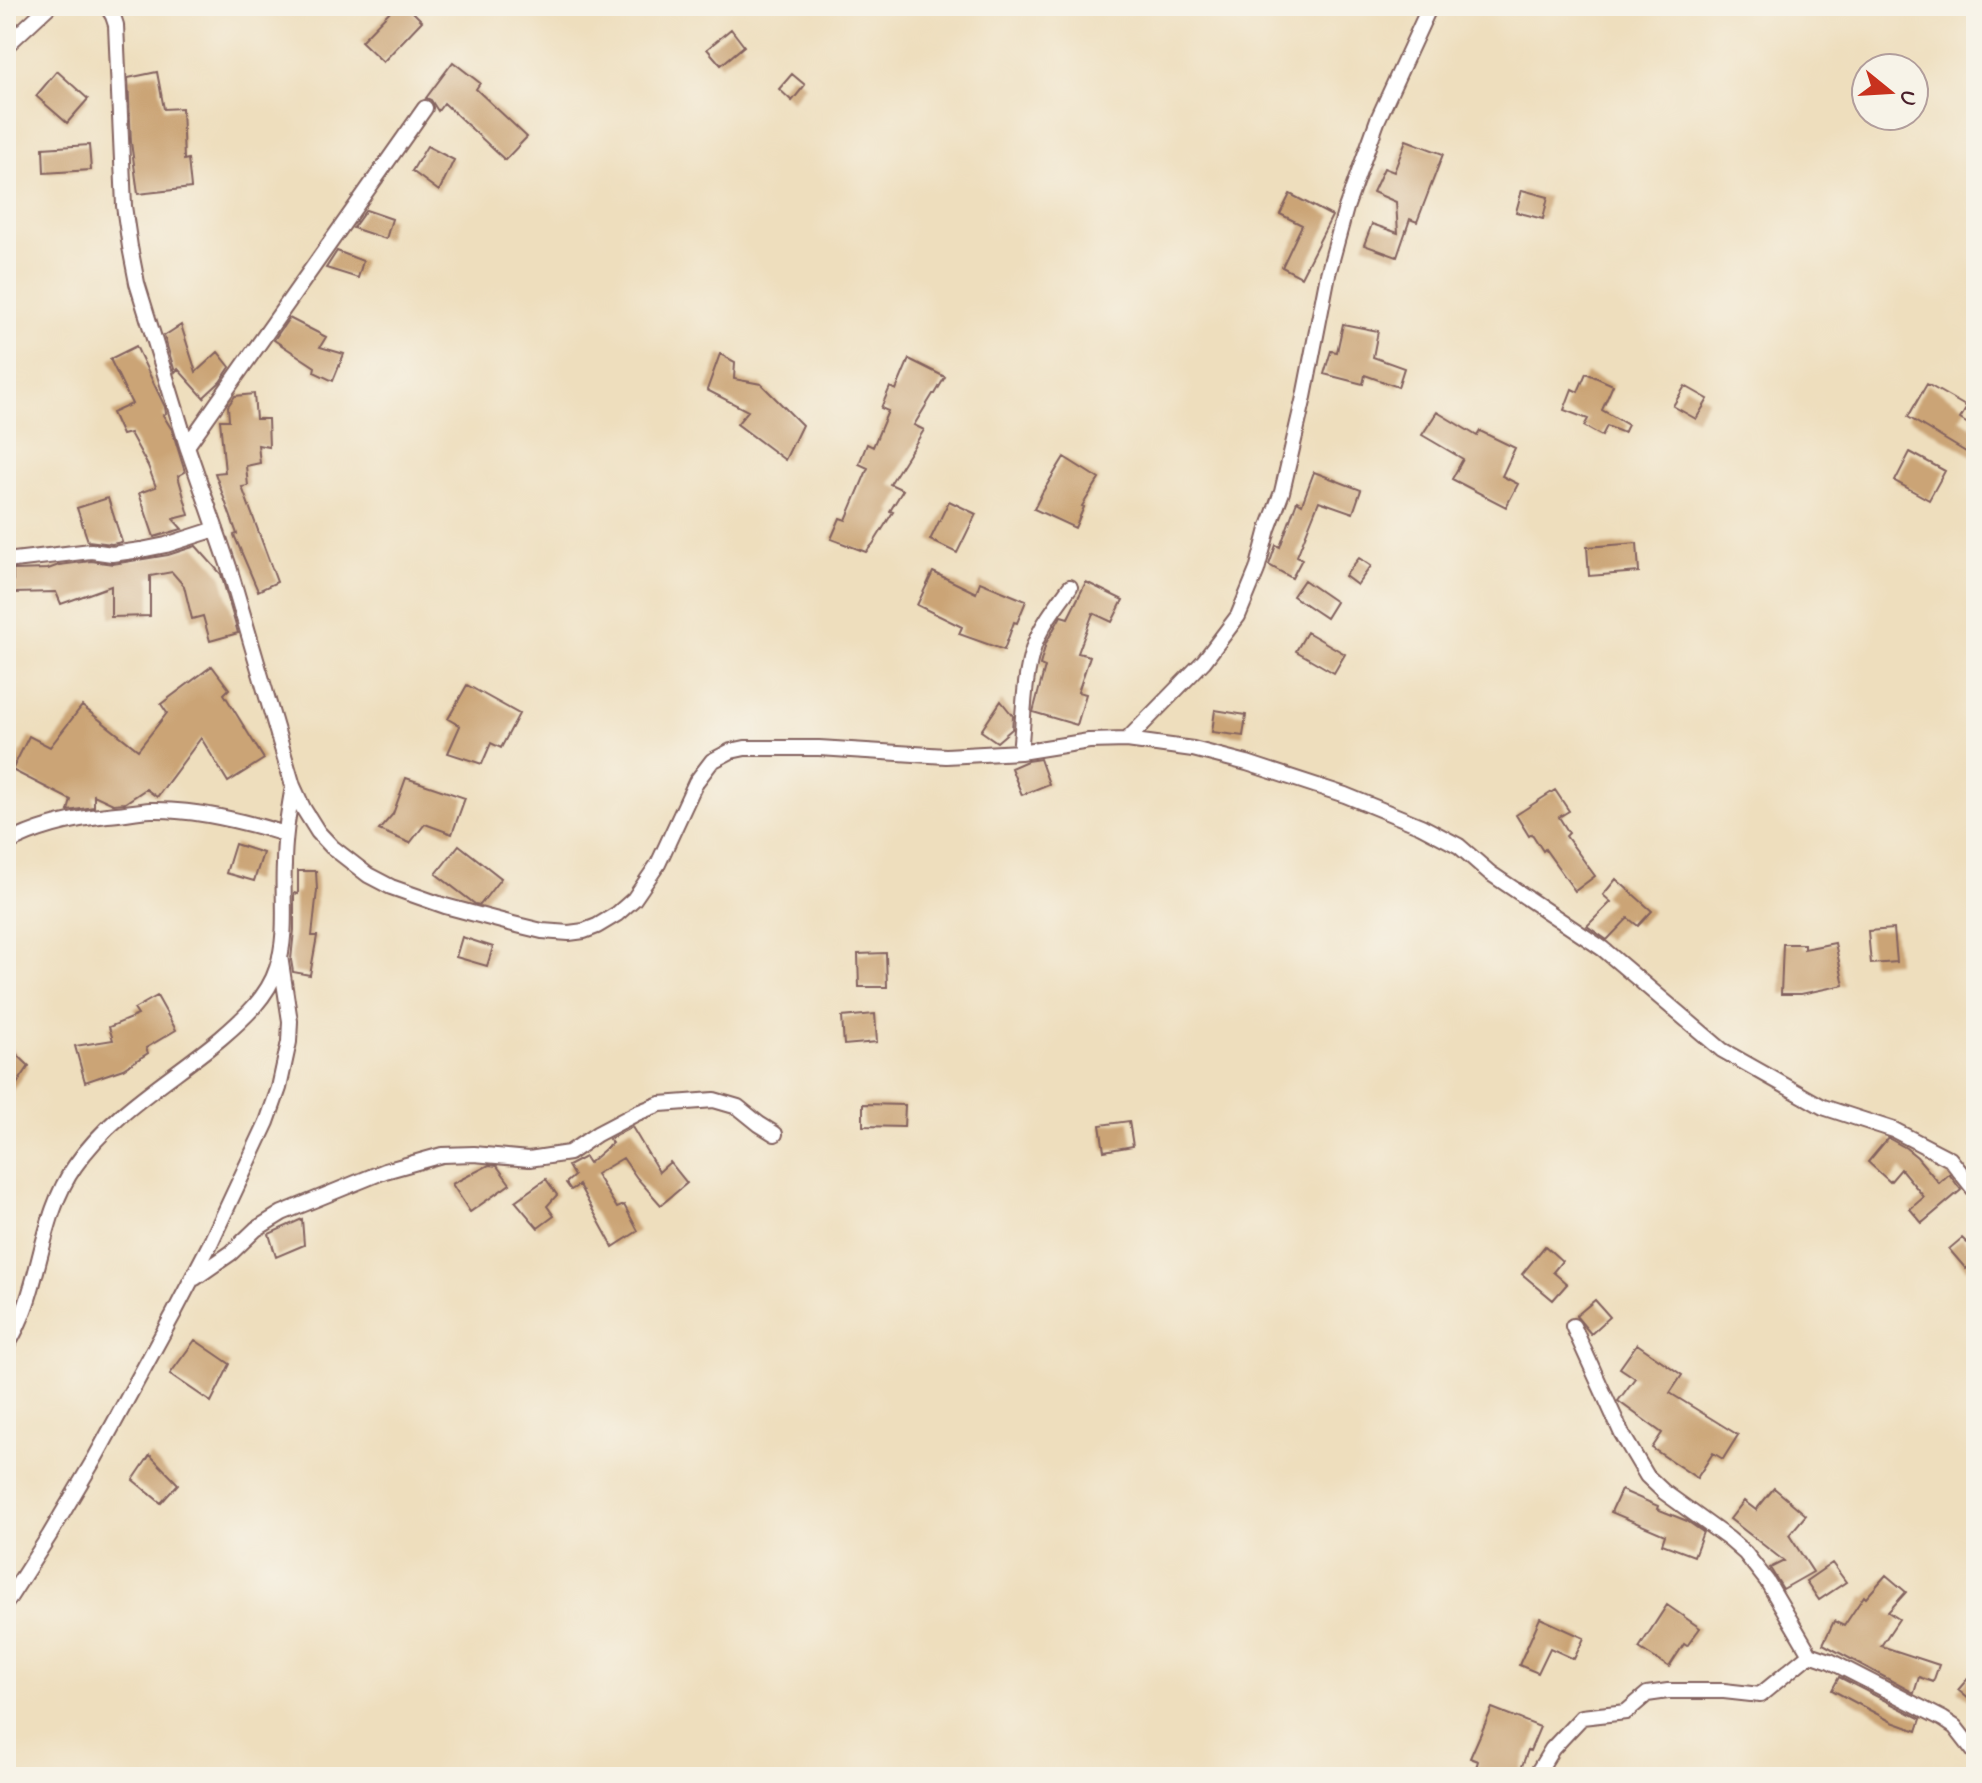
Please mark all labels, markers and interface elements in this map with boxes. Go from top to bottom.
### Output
north arrow [1850,52,1930,132]
text: U [1892,86,1923,109]

